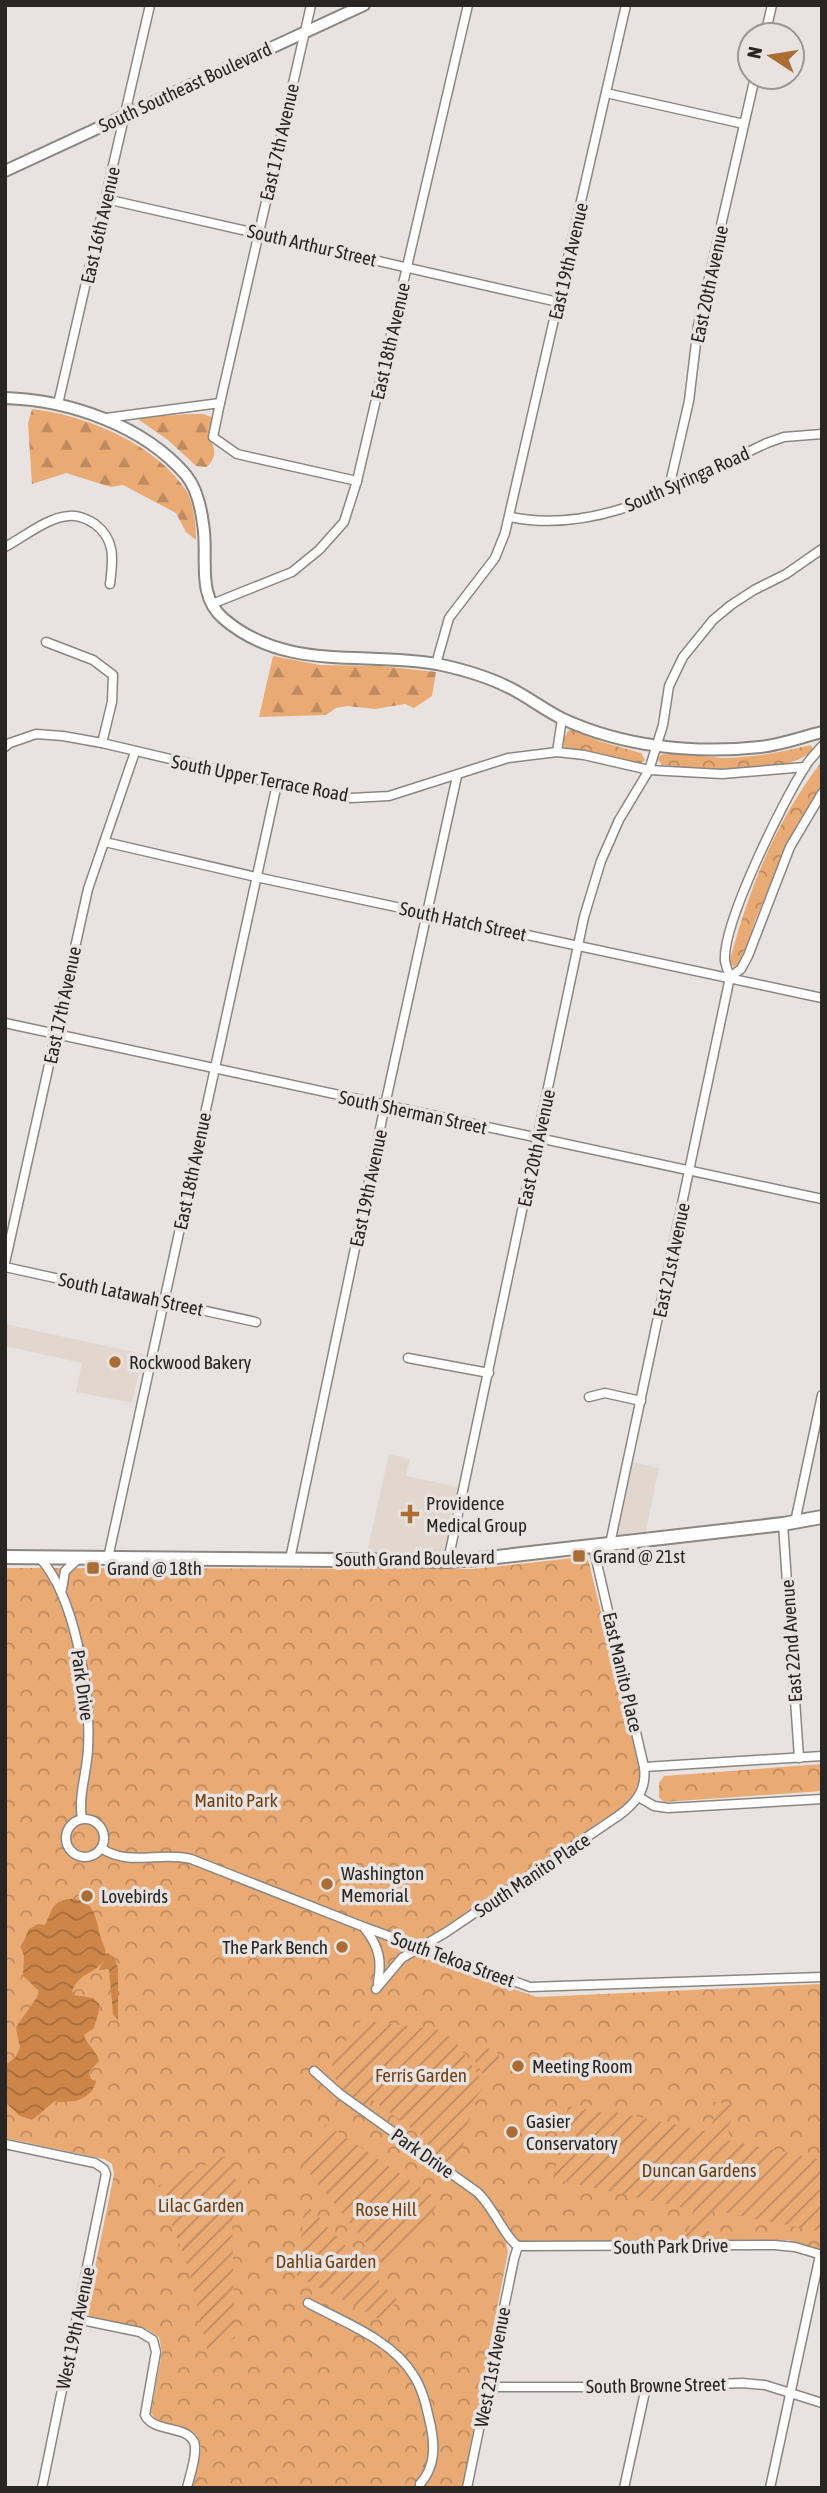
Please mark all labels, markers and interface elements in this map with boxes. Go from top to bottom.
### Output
north arrow [736,21,806,91]
street label: South Southeast Boulevard [95,37,275,137]
text: N [742,45,766,60]
street label: East 17th Avenue [255,81,303,203]
street label: East 16th Avenue [76,164,124,286]
street label: East 19th Avenue [544,200,592,322]
street label: South Arthur Street [245,219,379,271]
street label: East 20th Avenue [686,223,732,345]
street label: East 18th Avenue [366,280,414,402]
street label: South Syringa Road [621,442,753,516]
street label: South Upper Terrace Road [170,750,350,806]
street label: South Hatch Street [398,897,528,945]
street label: East 17th Avenue [39,944,85,1066]
street label: South Sherman Street [337,1086,489,1138]
street label: East 20th Avenue [513,1087,559,1209]
street label: East 18th Avenue [169,1110,215,1232]
street label: East 19th Avenue [345,1127,391,1249]
street label: East 21st Avenue [648,1201,694,1319]
street label: South Latawah Street [57,1268,205,1320]
place label: Rockwood Bakery [129,1351,251,1373]
marker: Rockwood Bakery [107,1354,123,1370]
place label: Providence Medical Group [426,1492,527,1536]
marker: Providence Medical Group [400,1504,420,1524]
place label: Grand @ 21st [593,1545,685,1567]
street label: South Grand Boulevard [335,1546,495,1570]
marker: Grand @ 21st [571,1548,587,1564]
place label: Grand @ 18th [107,1557,202,1579]
marker: Grand @ 18th [85,1560,101,1576]
street label: East 22nd Avenue [776,1579,806,1703]
street label: East Manito Place [599,1610,647,1734]
street label: Park Drive [67,1648,99,1722]
park label: Manito Park [194,1789,278,1811]
street label: South Manito Place [470,1828,594,1922]
place label: Washington Memorial [341,1862,424,1906]
marker: Washington Memorial [319,1876,335,1892]
place label: Lovebirds [101,1885,168,1907]
marker: Lovebirds [79,1888,95,1904]
street label: South Tekoa Street [389,1927,517,1991]
place label: The Park Bench [222,1936,328,1958]
marker: The Park Bench [334,1939,350,1955]
place label: Meeting Room [532,2055,633,2077]
marker: Meeting Room [510,2058,526,2074]
park label: Ferris Garden [375,2064,467,2086]
place label: Gasier Conservatory [526,2110,618,2154]
street label: Park Drive [388,2124,458,2182]
marker: Gasier Conservatory [504,2124,520,2140]
park label: Duncan Gardens [642,2159,757,2181]
park label: Lilac Garden [158,2194,244,2216]
park label: Rose Hill [355,2198,417,2220]
street label: South Park Drive [614,2234,728,2258]
park label: Dahlia Garden [276,2250,376,2272]
street label: West 19th Avenue [51,2265,99,2391]
street label: West 21st Avenue [470,2305,514,2429]
street label: South Browne Street [586,2373,726,2397]

